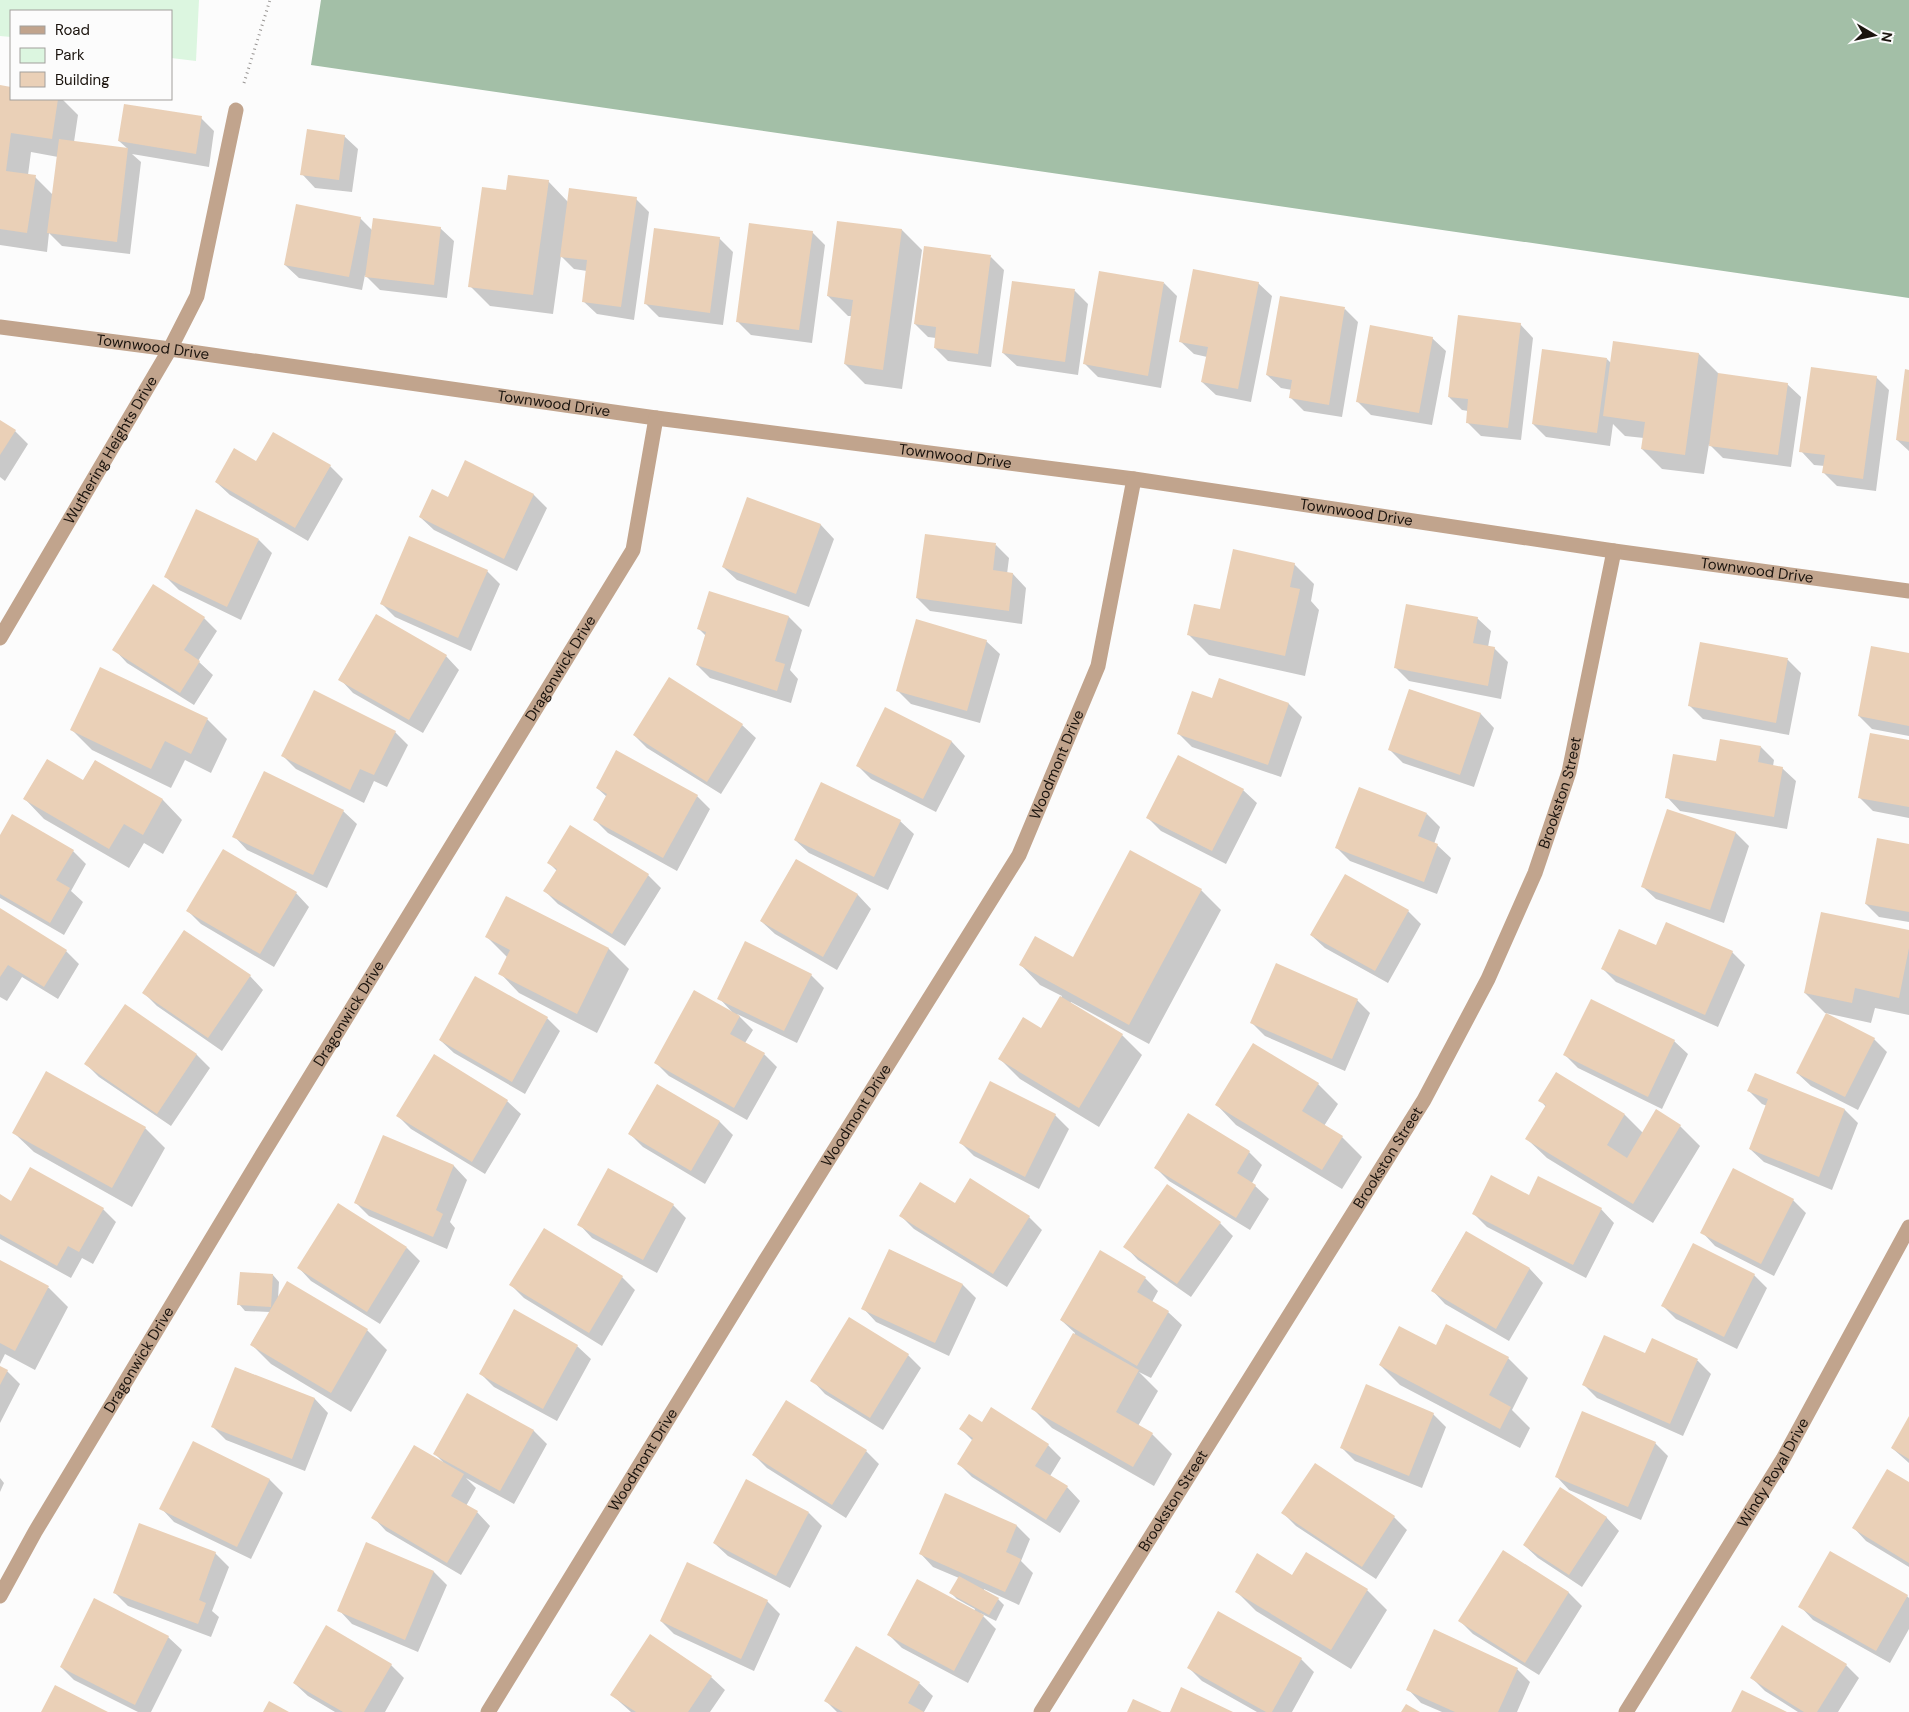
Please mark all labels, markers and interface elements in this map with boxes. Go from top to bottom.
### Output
legend [10,10,172,100]
north arrow [1849,10,1899,60]
text: Road [55,20,90,40]
text: N [1877,31,1897,43]
text: Park [55,45,85,65]
text: Building [55,70,110,90]
street label: Townwood Drive [95,330,210,364]
street label: Wuthering Heights Drive [59,372,162,528]
street label: Townwood Drive [496,386,611,421]
street label: Townwood Drive [898,439,1013,473]
street label: Townwood Drive [1299,494,1414,531]
street label: Townwood Drive [1699,553,1815,588]
street label: Dragonwick Drive [520,612,601,725]
street label: Woodmont Drive [1025,707,1089,823]
street label: Brookston Street [1534,735,1586,851]
street label: Dragonwick Drive [309,957,389,1070]
street label: Woodmont Drive [816,1060,896,1170]
street label: Brookston Street [1349,1103,1427,1212]
street label: Dragonwick Drive [99,1303,178,1417]
street label: Woodmont Drive [604,1405,682,1515]
street label: Windy Royal Drive [1733,1414,1813,1531]
street label: Brookston Street [1134,1446,1212,1555]

